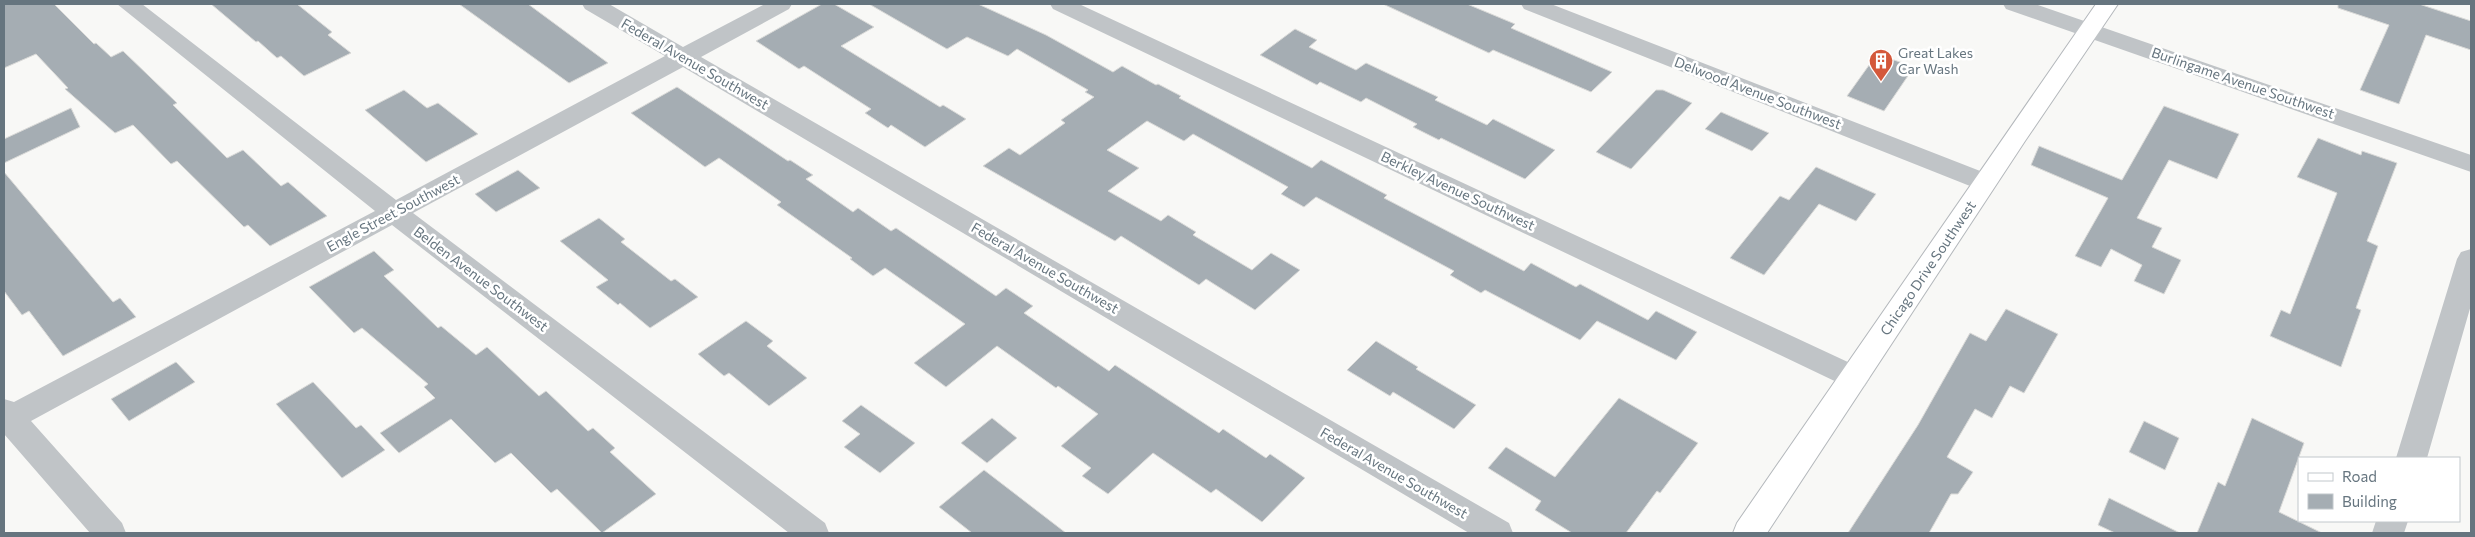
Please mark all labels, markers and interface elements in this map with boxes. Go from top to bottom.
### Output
street label: Federal Avenue Southwest [619,14,772,113]
street label: Burlingame Avenue Southwest [2149,43,2337,122]
place label: Great Lakes Car Wash [1898,44,1973,77]
building icon: Great Lakes Car Wash [1868,48,1894,82]
street label: Delwood Avenue Southwest [1672,53,1844,132]
street label: Berkley Avenue Southwest [1378,147,1538,234]
street label: Engle Street Southwest [323,170,462,255]
street label: Chicago Drive Southwest [1876,197,1979,338]
street label: Federal Avenue Southwest [969,218,1122,317]
street label: Belden Avenue Southwest [411,222,552,335]
street label: Federal Avenue Southwest [1318,423,1471,522]
legend [2298,457,2460,522]
text: Road [2342,467,2377,485]
text: Building [2342,492,2397,510]

